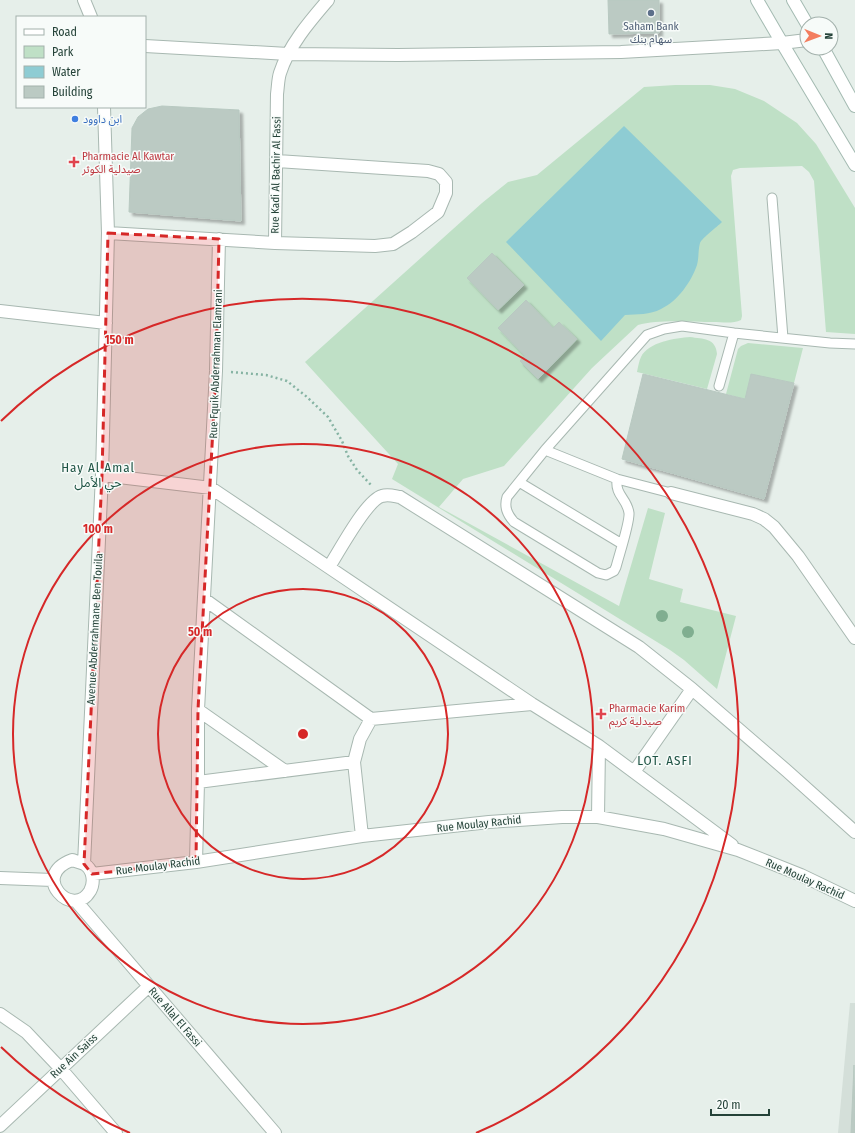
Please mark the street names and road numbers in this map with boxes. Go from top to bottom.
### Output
street label: Rue Kadi Al Bachir Al Fassi [268,116,284,234]
street label: Rue Fquik Abderrahman Elamrani [207,289,225,439]
street label: Avenue Abderrahmane Ben Touila [85,553,105,705]
street label: Rue Moulay Rachid [436,813,522,835]
street label: Rue Moulay Rachid [115,854,201,878]
street label: Rue Moulay Rachid [763,856,847,902]
street label: Rue Allal El Fassi [146,985,204,1049]
street label: Rue Ain Saiss [48,1031,100,1081]

